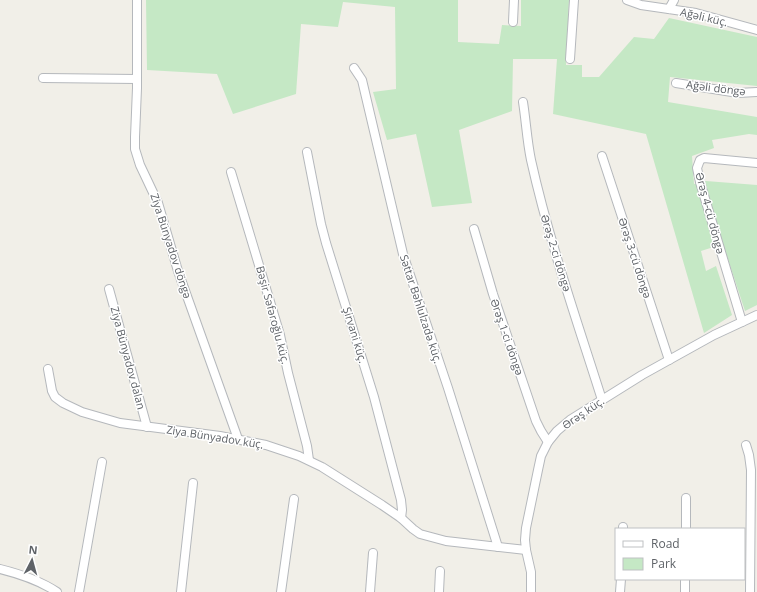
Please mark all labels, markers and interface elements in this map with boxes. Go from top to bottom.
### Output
street label: Ağəli küç. [679,4,729,29]
street label: Ağəli döngə [685,76,747,99]
street label: Ərəş 4-cü döngə [692,170,729,255]
street label: Ziya Bünyadov döngə [147,191,196,300]
street label: Ərəş 2-ci döngə [538,212,575,293]
street label: Ərəş 3-cü döngə [615,216,656,300]
street label: Səttar Bəhlulzadə küç. [397,253,446,365]
street label: Bəşir Səfəroğlu küç. [253,264,294,366]
street label: Ərəş 1-ci döngə [487,297,528,377]
street label: Ziya Bünyadov dalan [108,305,149,411]
street label: Şirvani küç. [340,305,371,365]
street label: Ərəş küç. [559,393,607,432]
street label: Ziya Bünyadov küç. [165,421,265,452]
legend [615,528,745,580]
text: Road [651,535,680,552]
north arrow [12,540,52,580]
text: N [28,542,38,557]
text: Park [651,555,677,572]

